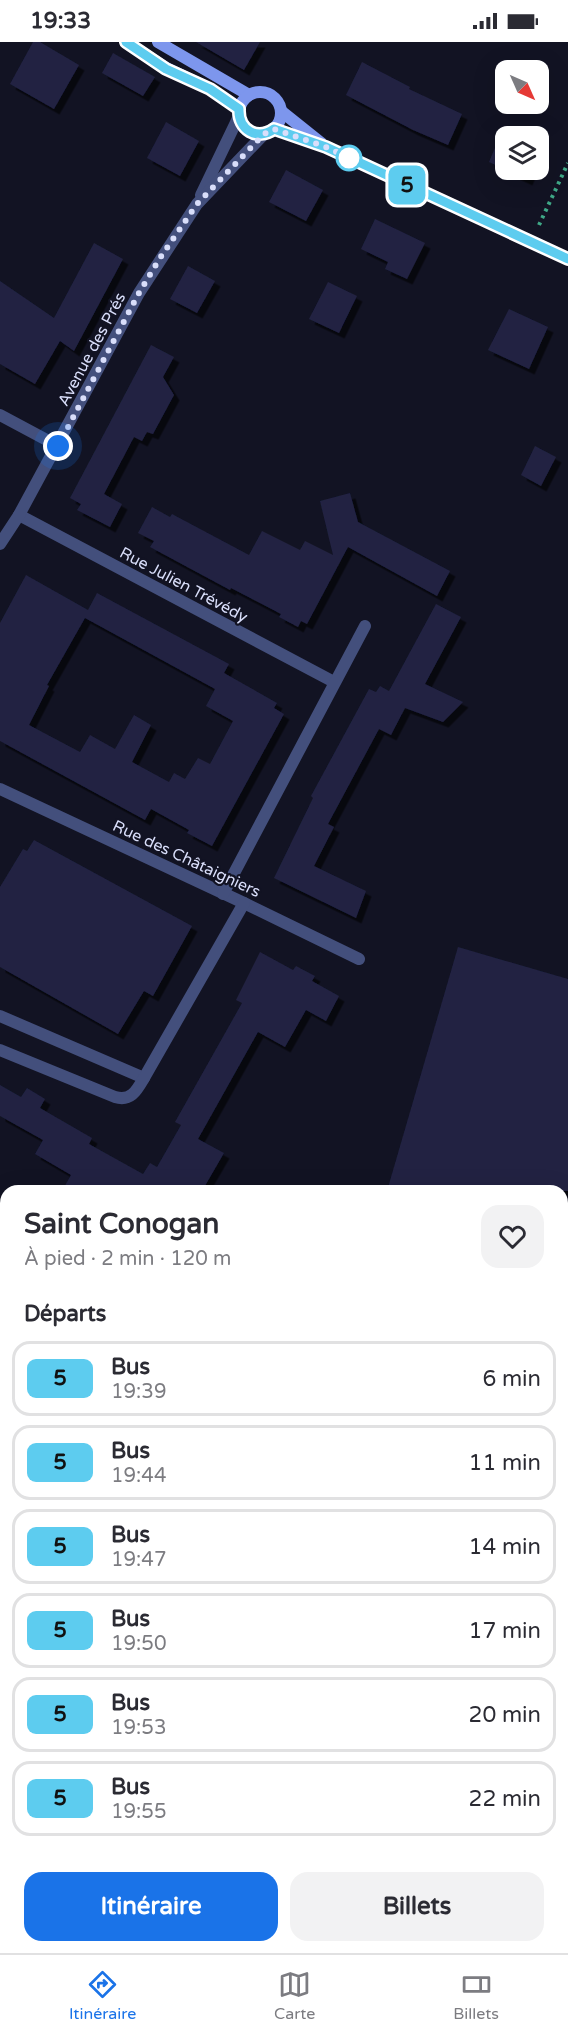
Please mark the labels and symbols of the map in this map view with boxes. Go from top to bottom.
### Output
north arrow [495,60,549,114]
unlabelled marker [336,145,362,171]
line badge: 5 [388,166,426,204]
street label: Avenue des Prés [54,289,130,410]
your location [43,431,73,461]
street label: Rue Julien Trévédy [116,543,251,627]
street label: Rue des Châtaigniers [109,816,264,902]

